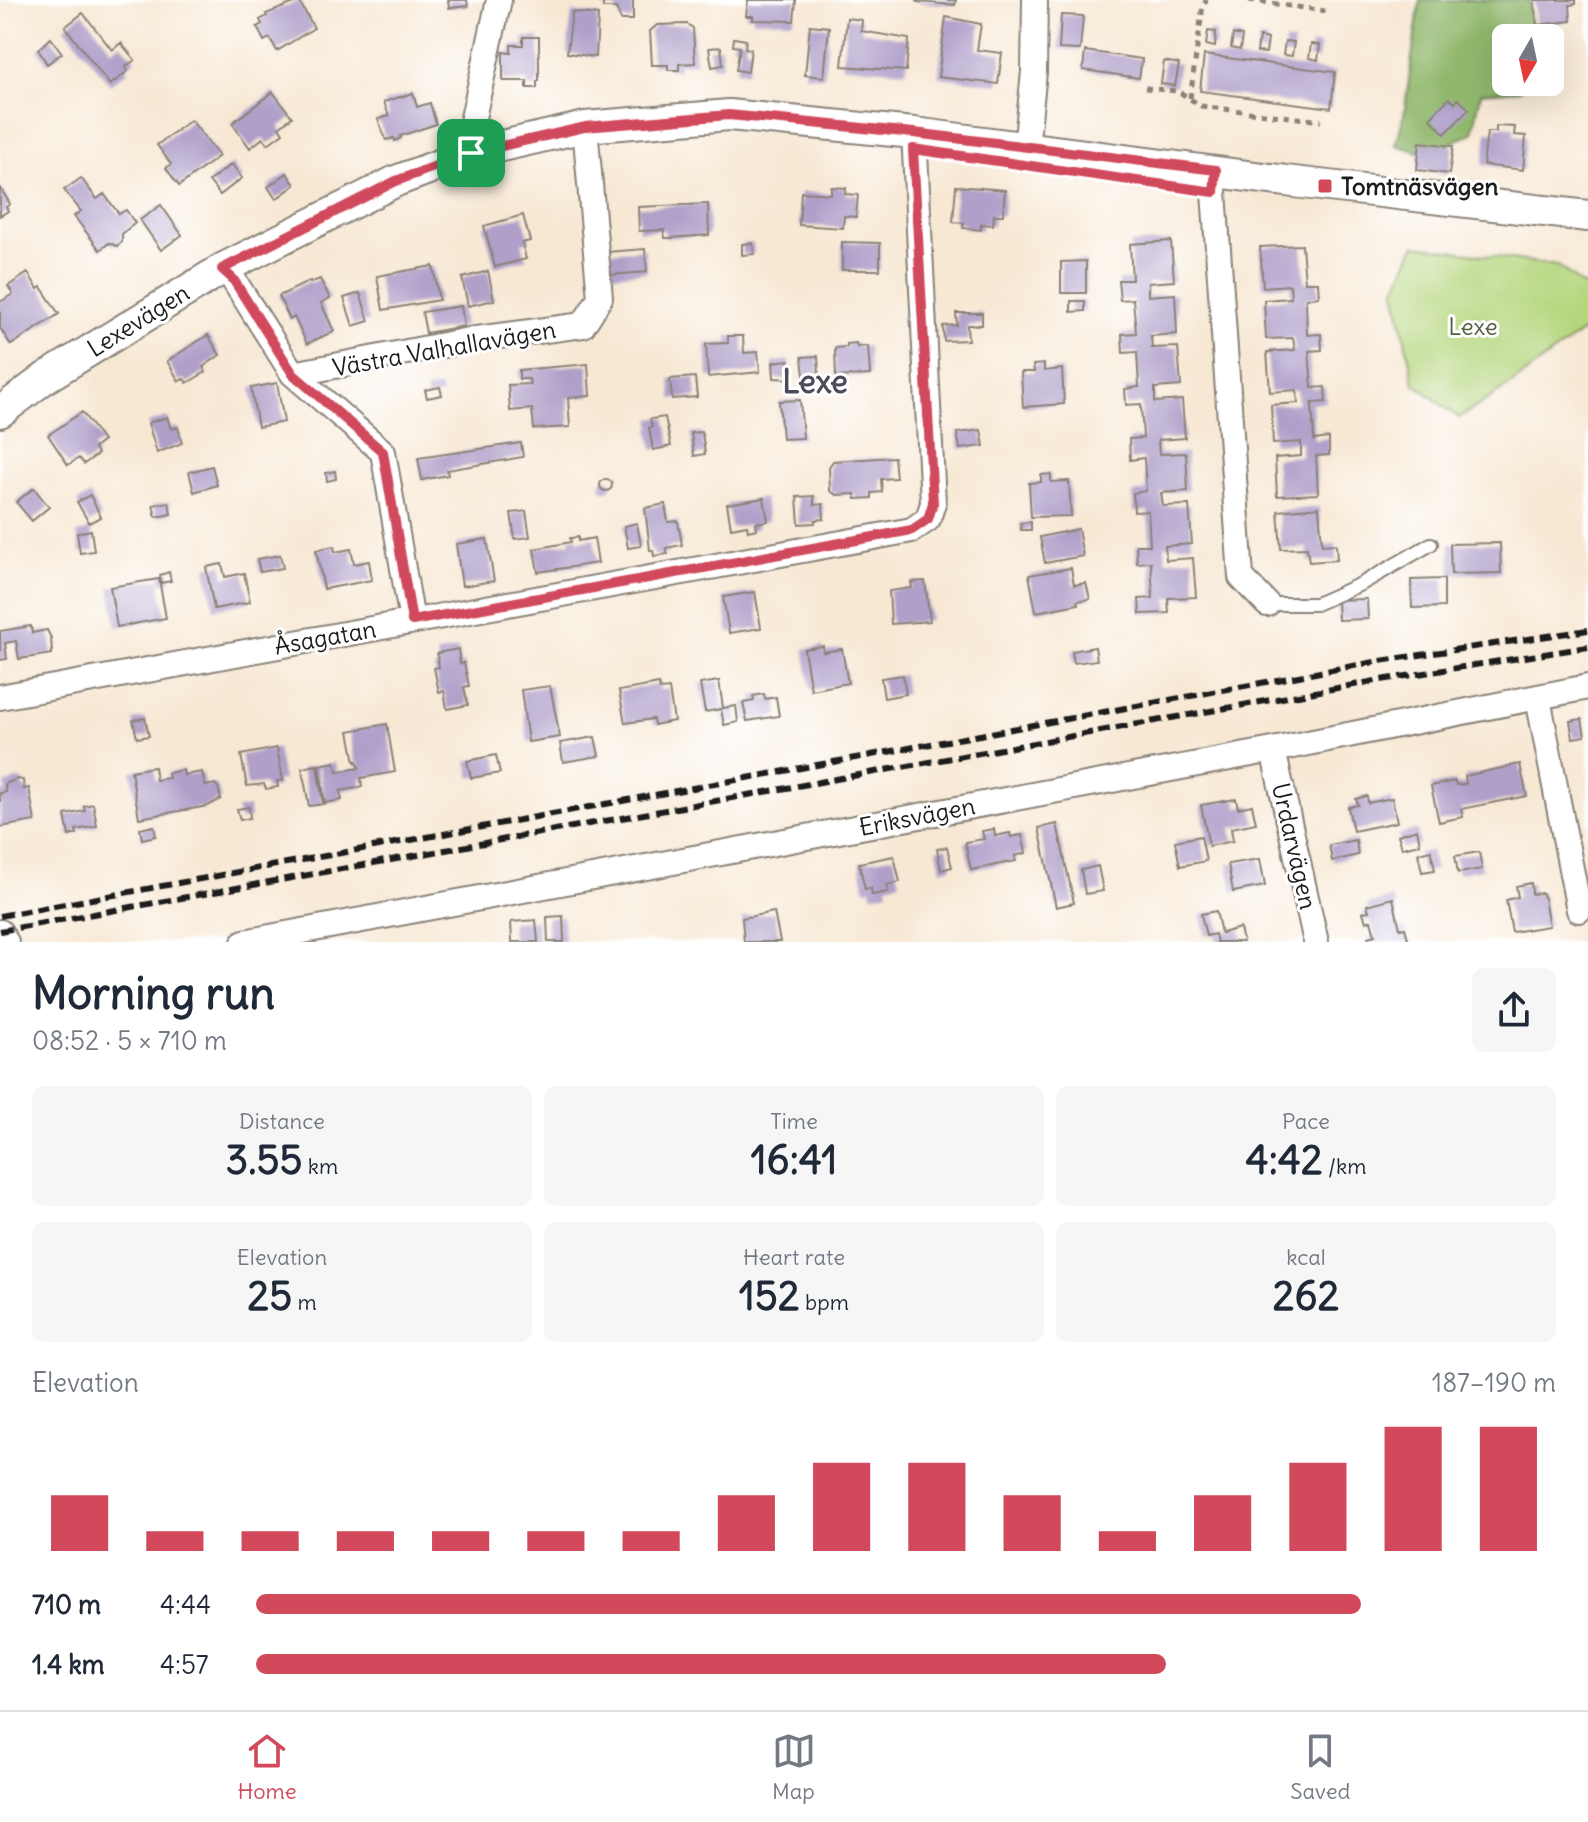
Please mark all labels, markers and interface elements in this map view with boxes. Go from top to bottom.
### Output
north arrow [1492,24,1564,96]
map controls [1492,24,1564,96]
pin [437,119,505,187]
icon: arrive [449,131,493,175]
place label: Tomtnäsvägen [1341,171,1498,201]
marker: Tomtnäsvägen [1316,177,1334,195]
street label: Lexevägen [81,277,195,363]
park label: Lexe [1448,311,1498,341]
street label: Västra Valhallavägen [330,314,558,382]
district label: Lexe [782,361,848,402]
street label: Åsagatan [272,613,378,661]
street label: Urdarvägen [1266,780,1324,912]
street label: Eriksvägen [856,790,978,842]
text: Morning run [32,966,275,1021]
button: share [1472,968,1556,1052]
text: 08:52 · 5 × 710 m [32,1024,227,1057]
text: Distance [239,1107,325,1135]
text: Time [770,1107,818,1135]
text: Pace [1282,1107,1330,1135]
text: 3.55 [226,1135,303,1185]
text: 16:41 [751,1135,837,1185]
text: 4:42 [1246,1135,1323,1185]
text: km [303,1152,338,1180]
text: /km [1323,1152,1366,1180]
text: Elevation [237,1243,327,1271]
text: Heart rate [743,1243,845,1271]
text: kcal [1286,1243,1326,1271]
text: 25 [247,1271,292,1321]
text: 152 [739,1271,800,1321]
text: 262 [1273,1271,1339,1321]
text: m [292,1288,317,1316]
text: bpm [800,1288,849,1316]
text: Elevation [32,1366,139,1399]
text: 187–190 m [1432,1366,1556,1399]
text: 710 m [32,1588,101,1621]
text: 4:44 [160,1588,211,1621]
text: 1.4 km [32,1648,105,1681]
text: 4:57 [160,1648,209,1681]
tab: Home [237,1729,297,1805]
tab: Map [772,1729,816,1805]
tab: Saved [1290,1729,1351,1805]

